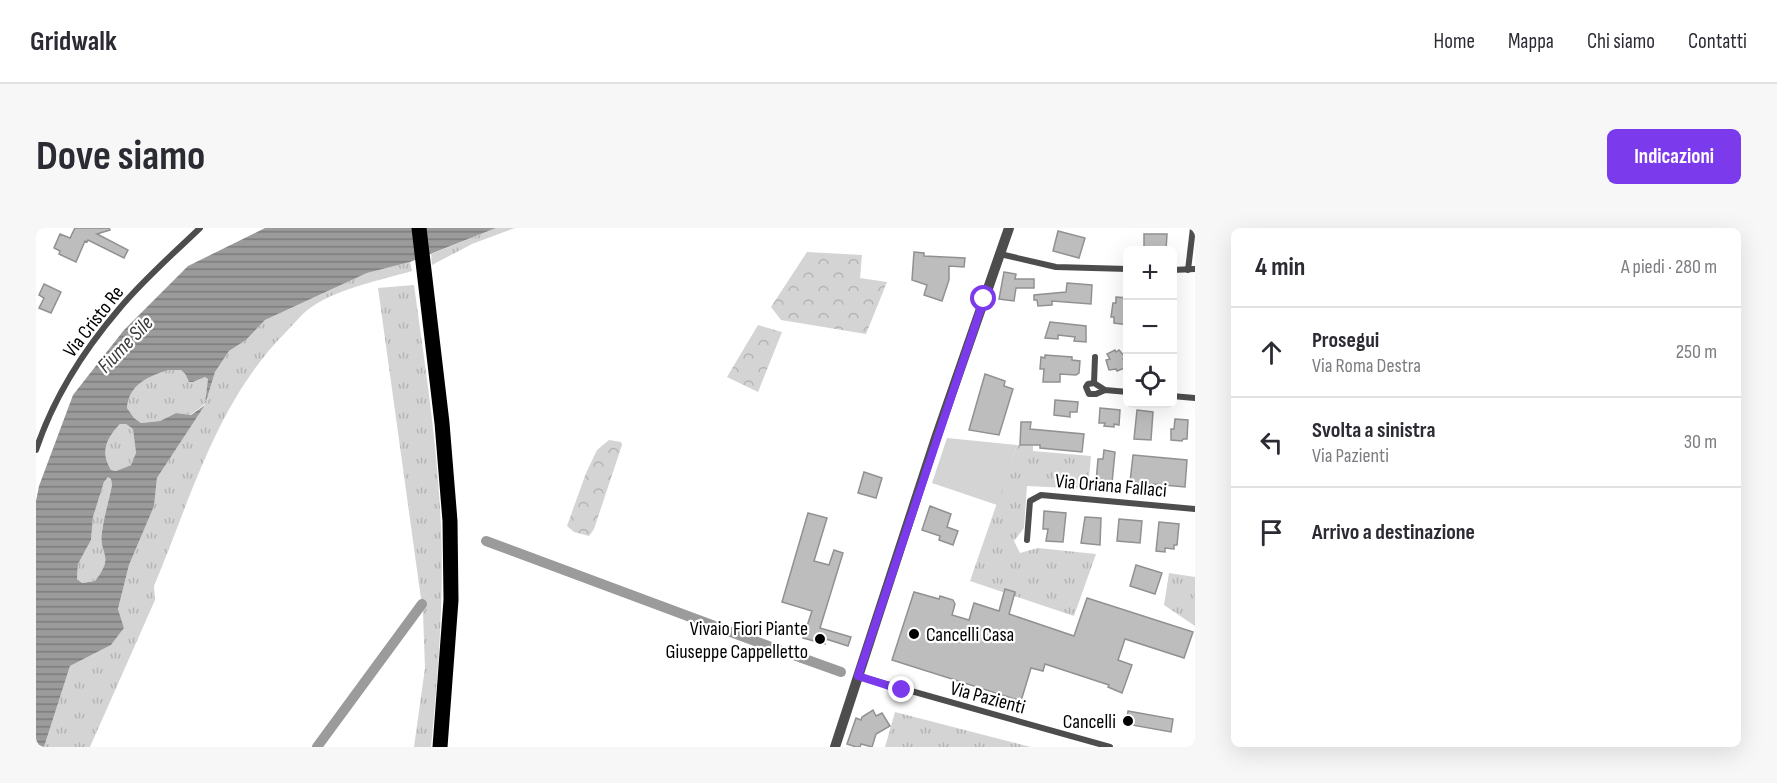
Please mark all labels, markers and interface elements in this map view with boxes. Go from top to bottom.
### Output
text: Gridwalk [30,25,117,58]
text: Home [1434,29,1475,54]
text: Mappa [1508,29,1554,54]
text: Chi siamo [1587,29,1655,54]
text: Contatti [1688,29,1747,54]
button: Indicazioni [1607,129,1741,184]
text: Dove siamo [36,131,205,182]
map controls [1123,246,1177,408]
button: + [1123,246,1177,300]
text: 4 min [1255,252,1305,283]
text: A piedi · 280 m [1621,255,1717,279]
street label: Via Cristo Re [58,281,129,362]
route start [970,285,996,311]
button: − [1123,300,1177,354]
water label: Fiume Sile [92,311,159,378]
text: Prosegui [1312,327,1379,354]
icon: ahead [1255,336,1288,369]
text: 250 m [1676,340,1717,364]
button: locate [1123,354,1177,408]
text: Via Roma Destra [1312,354,1421,378]
text: Svolta a sinistra [1312,417,1435,444]
icon: left [1255,426,1288,459]
text: 30 m [1684,430,1717,454]
text: Via Pazienti [1312,444,1389,468]
street label: Via Oriana Fallaci [1054,469,1168,503]
icon: arrive [1255,516,1288,549]
text: Arrivo a destinazione [1312,519,1475,546]
place label: Vivaio Fiori Piante Giuseppe Cappelletto [666,617,808,664]
place label: Cancelli Casa [926,623,1014,647]
marker: Cancelli Casa [907,627,921,641]
marker: Vivaio Fiori Piante Giuseppe Cappelletto [813,632,827,646]
route end [888,676,914,702]
street label: Via Pazienti [947,676,1028,720]
place label: Cancelli [1063,710,1116,734]
marker: Cancelli [1121,714,1135,728]

